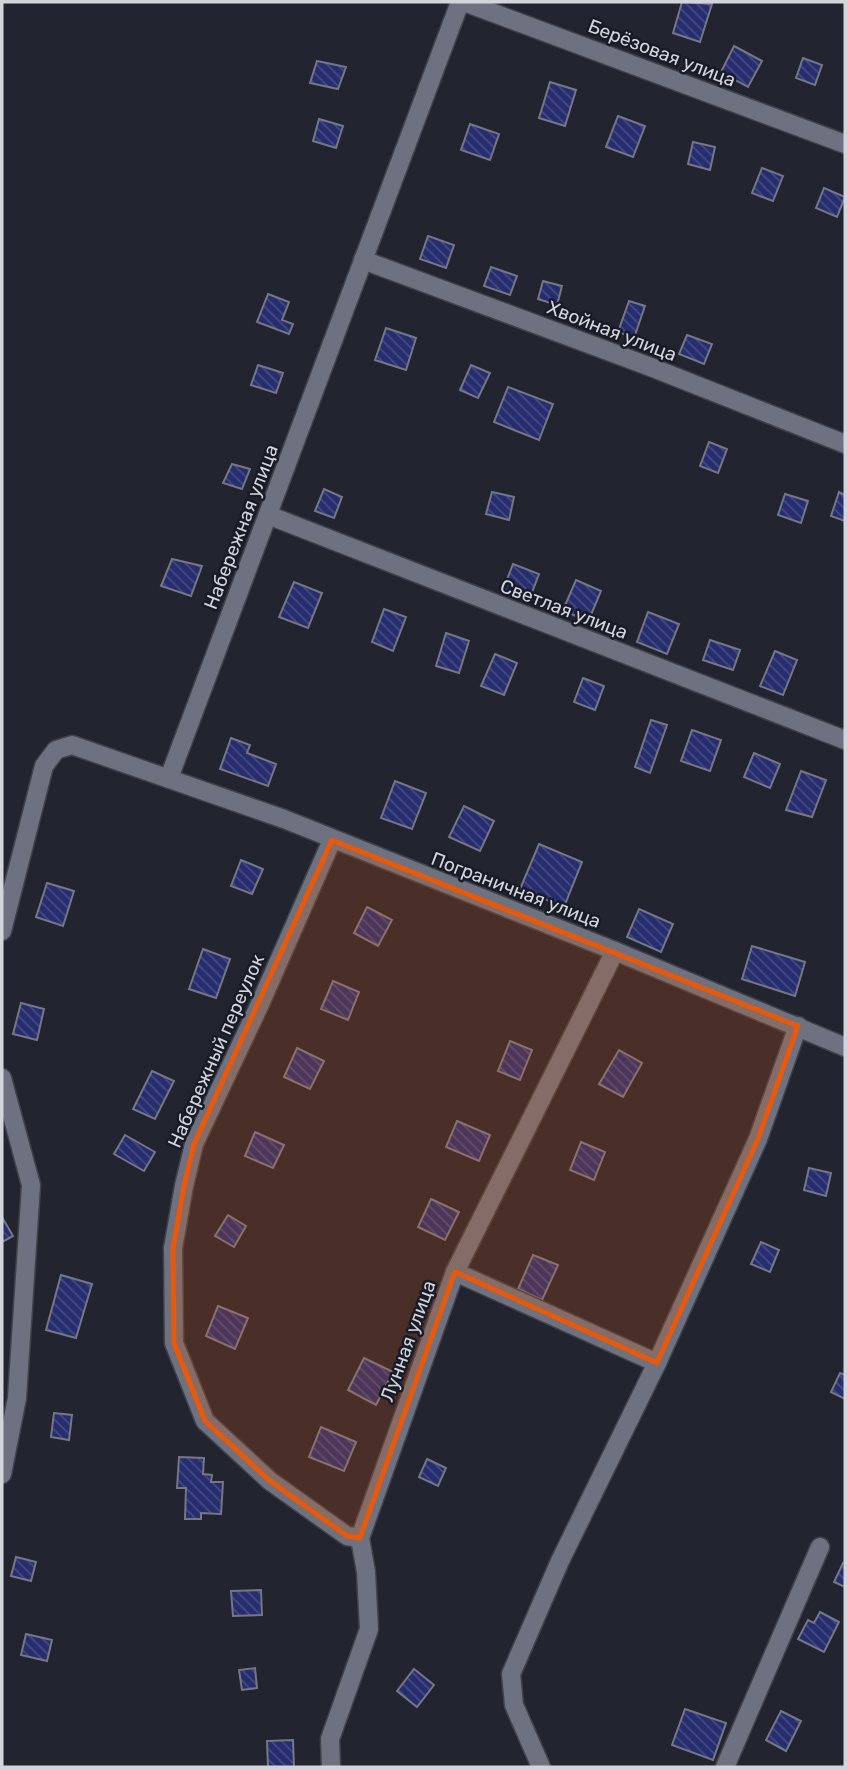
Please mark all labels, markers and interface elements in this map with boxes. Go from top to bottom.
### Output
street label: Берёзовая улица [585,14,739,92]
street label: Хвойная улица [544,296,680,366]
street label: Набережная улица [199,441,283,613]
street label: Светлая улица [497,574,631,644]
street label: Пограничная улица [428,847,604,933]
street label: Набережный переулок [163,951,269,1151]
street label: Лунная улица [375,1277,441,1405]

